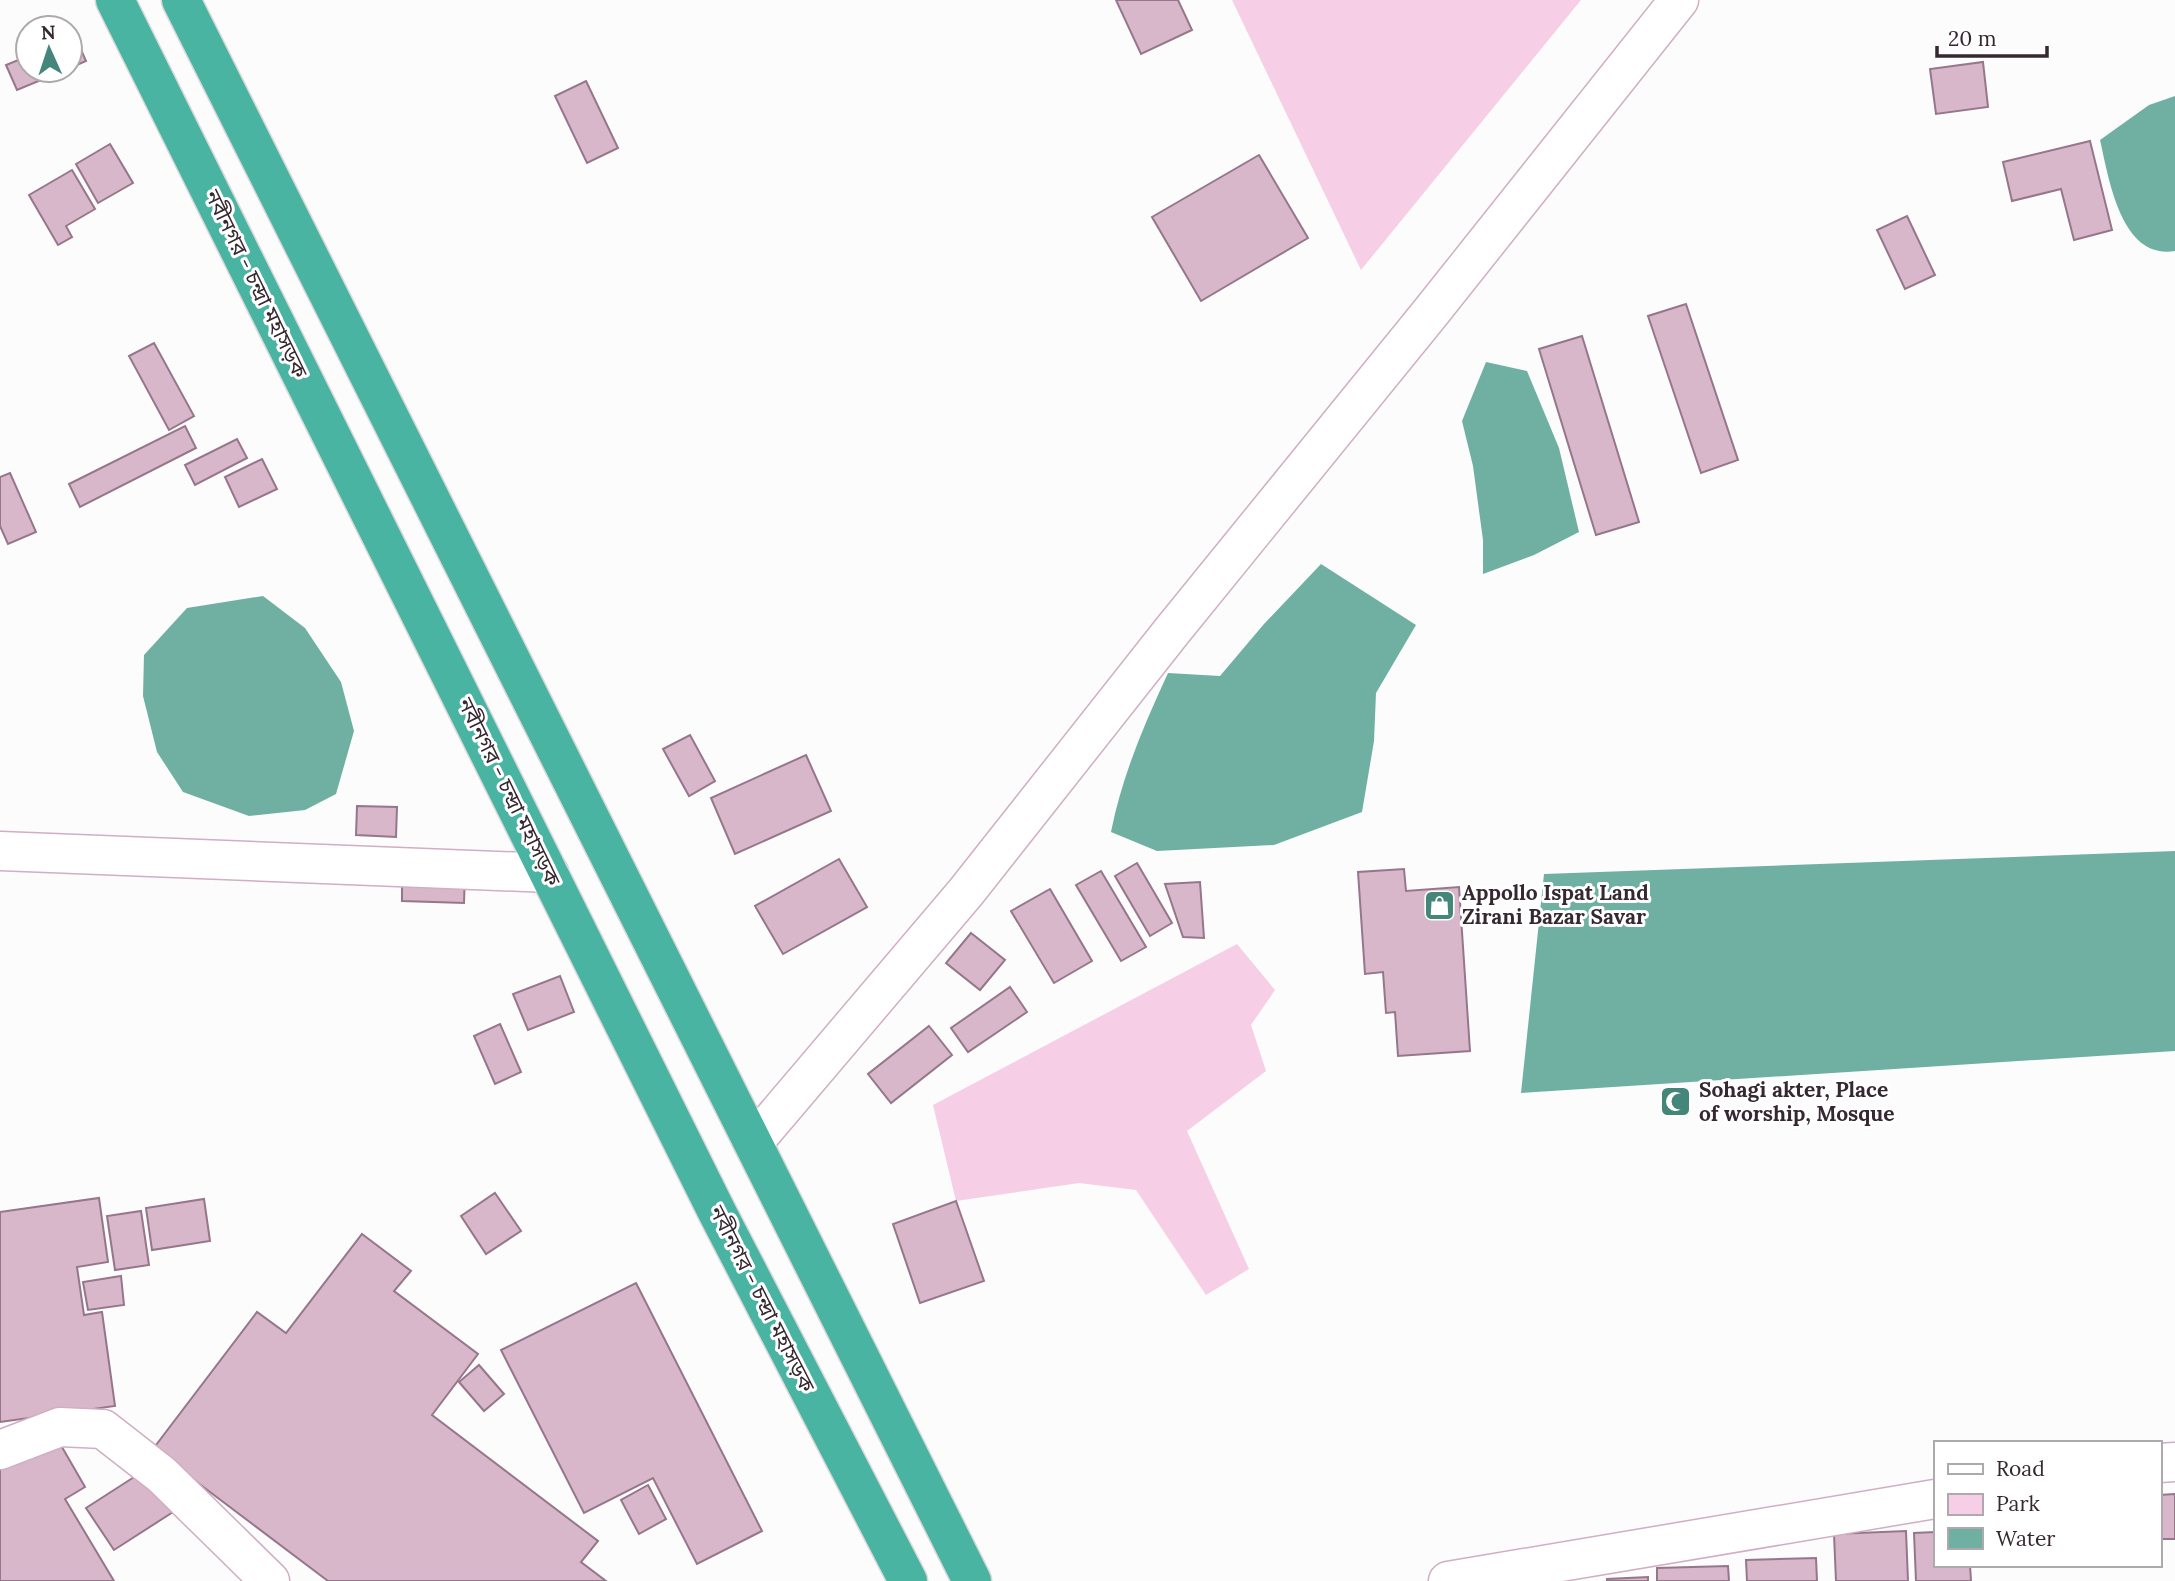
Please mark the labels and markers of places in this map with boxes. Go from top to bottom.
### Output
place label: Appollo Ispat Land Zirani Bazar Savar [1462,879,1649,930]
shop icon: Appollo Ispat Land Zirani Bazar Savar [1422,888,1456,922]
place label: Sohagi akter, Place of worship, Mosque [1699,1076,1895,1127]
mosque icon: Sohagi akter, Place of worship, Mosque [1659,1085,1693,1119]

